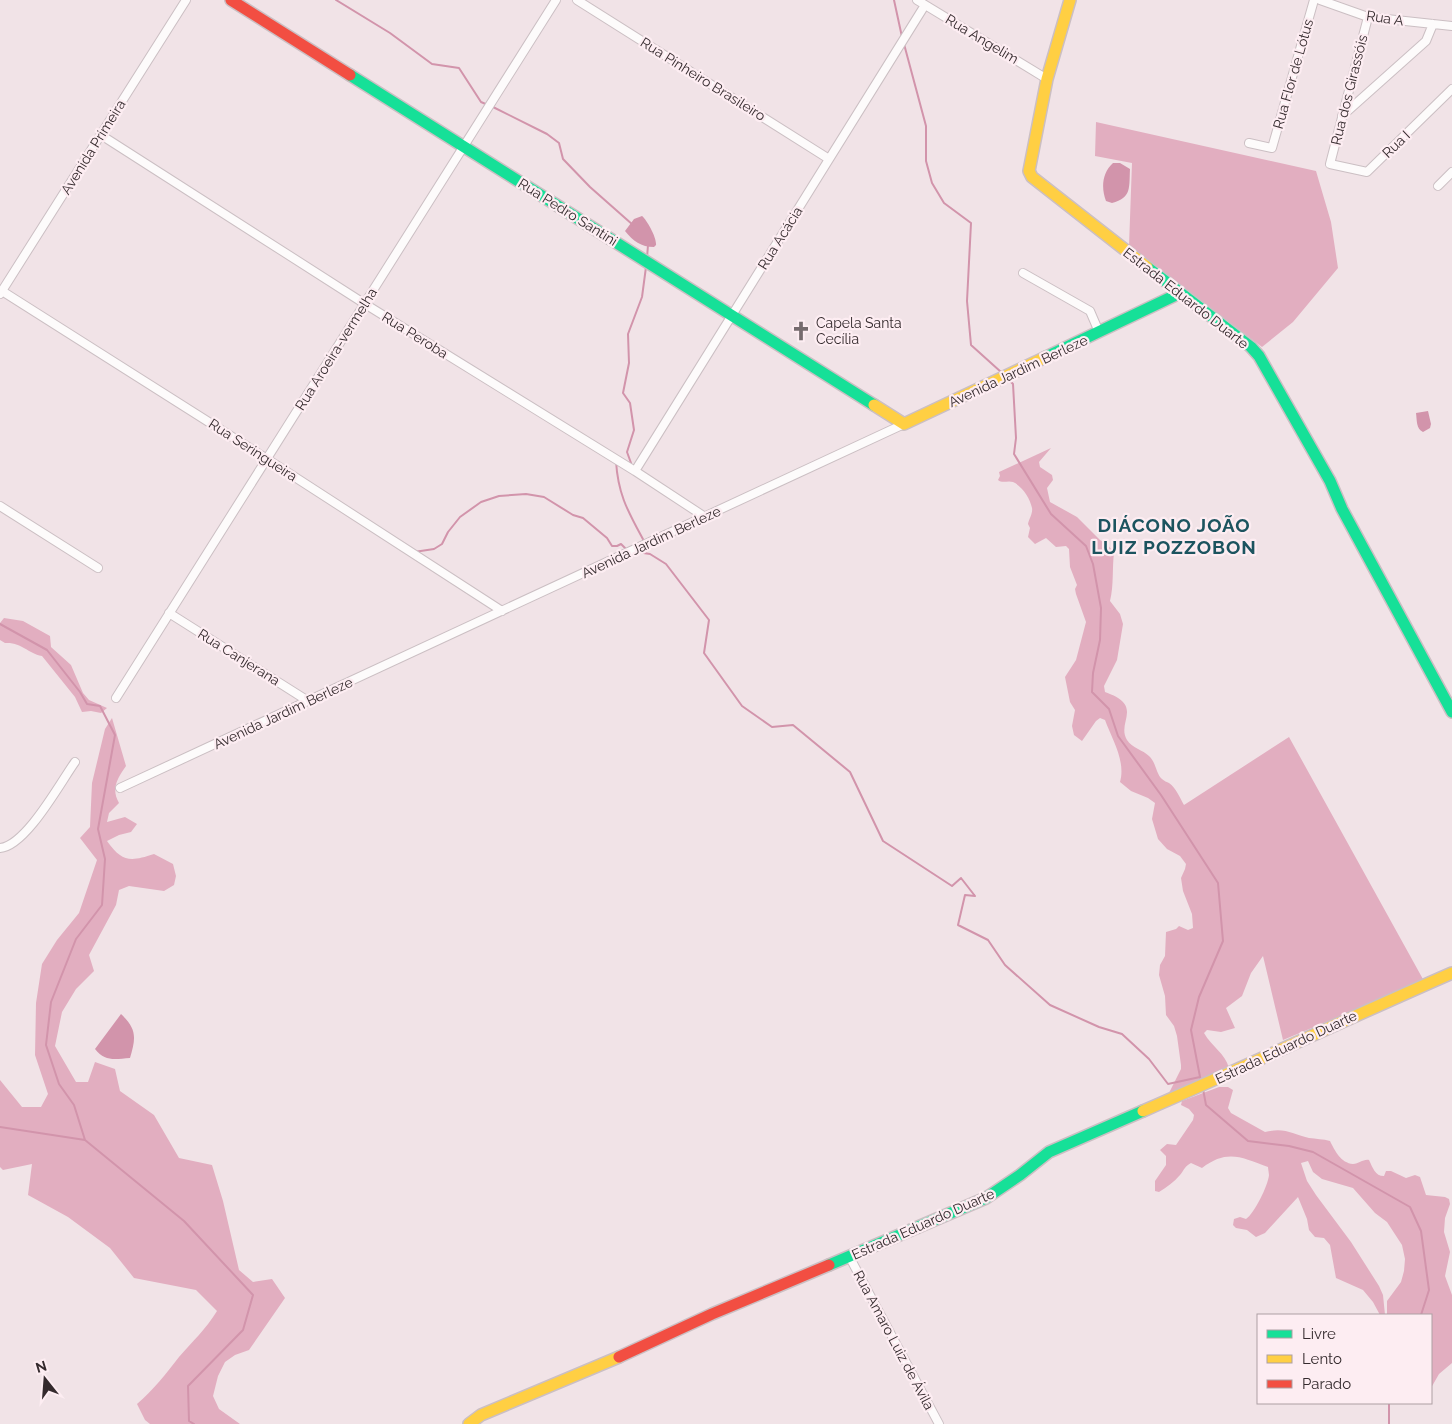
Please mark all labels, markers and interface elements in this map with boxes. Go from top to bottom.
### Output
street label: Rua A [1365,7,1405,29]
street label: Rua Angelim [943,11,1021,67]
street label: Rua Flor de Lótus [1270,17,1316,131]
street label: Rua dos Girassóis [1328,33,1371,147]
street label: Rua Pinheiro Brasileiro [638,34,768,124]
street label: Avenida Primeira [57,97,129,197]
street label: Rua I [1379,127,1413,161]
street label: Rua Pedro Santini [516,175,620,249]
street label: Rua Acácia [754,204,806,272]
street label: Estrada Eduardo Duarte [1120,244,1252,352]
street label: Rua Aroeira-vermelha [292,285,380,413]
street label: Rua Peroba [379,308,451,362]
place label: Capela Santa Cecília [816,315,902,347]
church icon: Capela Santa Cecília [790,320,812,342]
street label: Avenida Jardim Berleze [946,332,1090,410]
street label: Rua Seringueira [206,415,300,485]
street label: Avenida Jardim Berleze [579,503,723,581]
district label: DIÁCONO JOÃO LUIZ POZZOBON [1091,514,1257,558]
street label: Rua Canjerana [195,625,283,689]
street label: Avenida Jardim Berleze [211,674,355,752]
street label: Estrada Eduardo Duarte [1213,1007,1359,1087]
street label: Estrada Eduardo Duarte [849,1185,997,1263]
street label: Rua Amaro Luiz de Ávila [850,1267,938,1412]
legend [1257,1314,1432,1404]
text: Livre [1302,1325,1336,1343]
text: Lento [1302,1350,1342,1368]
north arrow [20,1354,70,1404]
text: N [34,1357,49,1376]
text: Parado [1302,1375,1351,1393]

